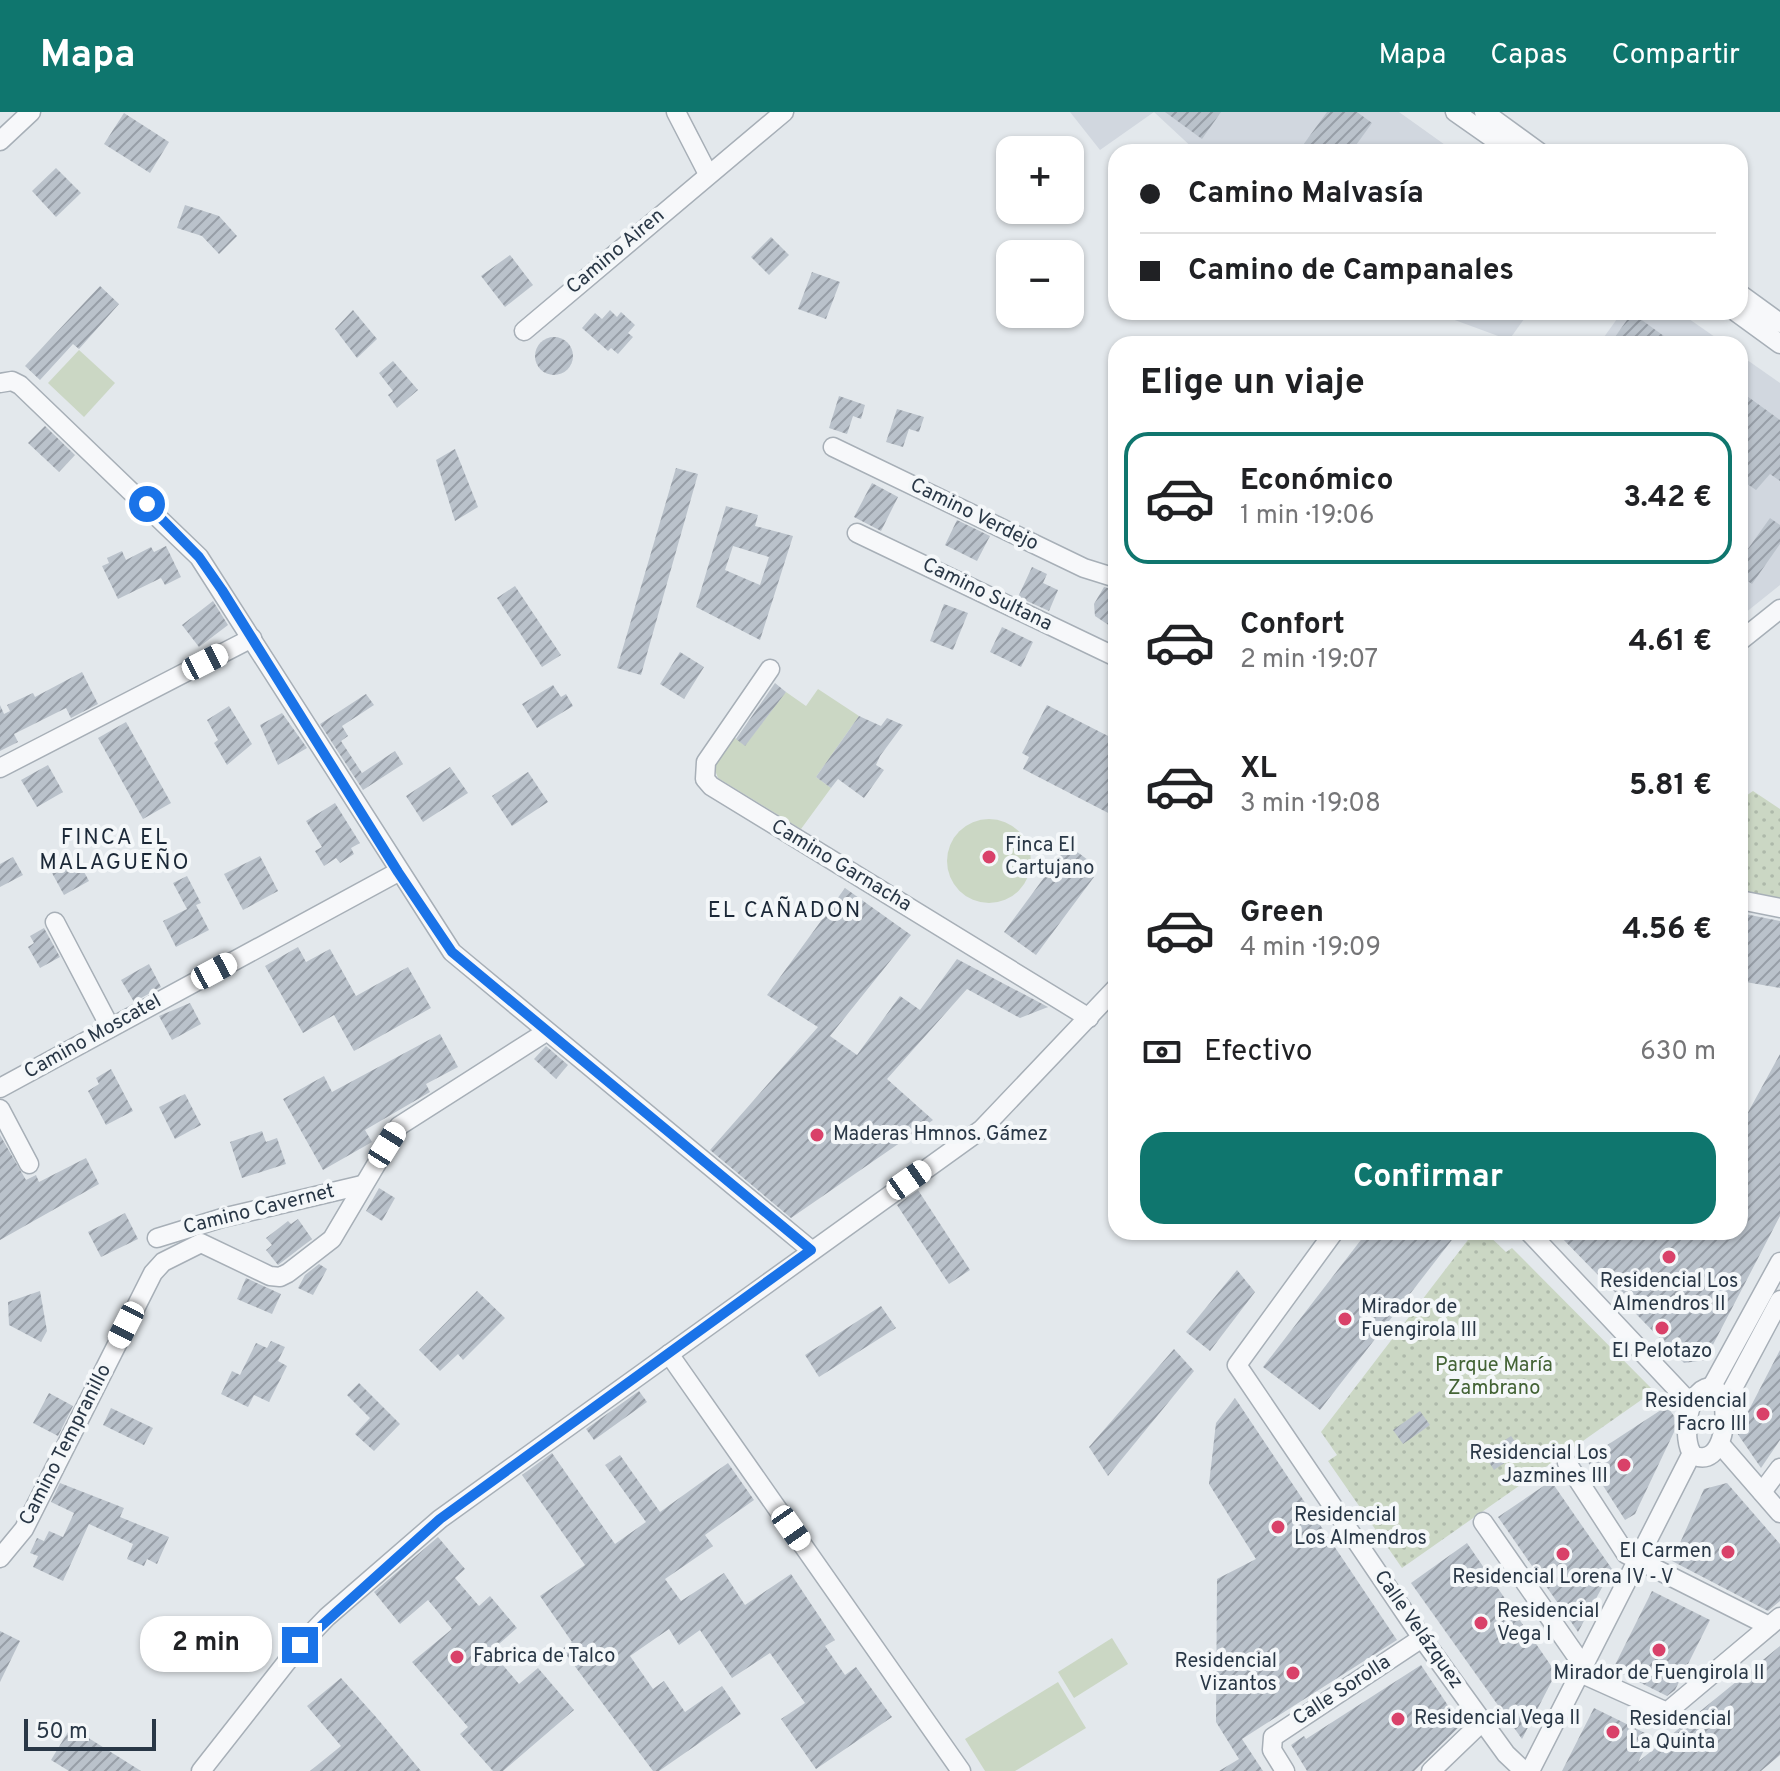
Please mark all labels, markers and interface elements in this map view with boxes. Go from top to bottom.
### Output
text: Mapa [40,32,136,81]
text: Mapa [1379,38,1446,74]
text: Capas [1490,38,1568,74]
text: Compartir [1612,38,1740,74]
map controls [996,136,1084,328]
button: + [996,136,1084,224]
text: Camino Malvasía [1188,176,1424,213]
street label: Camino Airen [561,203,671,301]
button: − [996,240,1084,328]
text: Camino de Campanales [1188,253,1514,290]
text: Elige un viaje [1140,361,1365,407]
icon: car [1144,462,1216,534]
text: Económico [1240,463,1393,500]
street label: Camino Verdejo [905,473,1043,557]
text: 3.42 € [1623,480,1712,517]
route start [129,486,165,522]
text: 1 min · 19:06 [1240,500,1375,533]
street label: Camino Sultana [918,552,1056,638]
icon: car [1144,606,1216,678]
text: Confort [1240,607,1345,644]
text: 4.61 € [1629,624,1712,661]
car [178,640,232,684]
text: 2 min · 19:07 [1240,644,1378,677]
icon: car [1144,750,1216,822]
text: XL [1240,751,1277,788]
text: 5.81 € [1629,768,1712,805]
text: 3 min · 19:08 [1240,788,1381,821]
street label: Camino Garnacha [766,814,916,918]
district label: FINCA EL MALAGUEÑO [39,825,191,877]
place label: Finca El Cartujano [1005,833,1094,882]
marker: Finca El Cartujano [980,848,998,866]
icon: car [1144,894,1216,966]
text: Green [1240,895,1324,932]
district label: EL CAÑADON [708,896,862,925]
text: 4.56 € [1622,912,1712,949]
text: 4 min · 19:09 [1240,932,1381,965]
car [187,949,241,993]
street label: Camino Moscatel [20,989,166,1085]
icon: cash [1140,1030,1184,1074]
text: Efectivo [1204,1034,1313,1071]
text: 630 m [1640,1036,1716,1069]
car [364,1118,410,1172]
place label: Maderas Hmnos. Gámez [833,1122,1048,1148]
marker: Maderas Hmnos. Gámez [808,1126,826,1144]
button: Confirmar [1140,1132,1716,1224]
car [882,1156,936,1204]
street label: Camino Cavernet [181,1179,337,1241]
marker: Residencial Los Almendros II [1660,1248,1678,1266]
place label: Residencial Los Almendros II [1600,1269,1738,1318]
place label: Mirador de Fuengirola III [1361,1295,1477,1344]
car [104,1298,148,1352]
marker: Mirador de Fuengirola III [1336,1310,1354,1328]
marker: El Pelotazo [1653,1319,1671,1337]
place label: El Pelotazo [1612,1339,1712,1365]
park label: Parque María Zambrano [1435,1353,1553,1402]
street label: Camino Tempranillo [14,1360,118,1530]
place label: Residencial Facro III [1645,1389,1747,1438]
marker: Residencial Facro III [1754,1405,1772,1423]
place label: Residencial Los Jazmines III [1469,1441,1608,1490]
marker: Residencial Los Jazmines III [1615,1456,1633,1474]
car [767,1501,815,1555]
place label: Residencial Los Almendros [1294,1503,1427,1552]
marker: Residencial Los Almendros [1269,1518,1287,1536]
place label: El Carmen [1619,1539,1712,1565]
marker: El Carmen [1719,1543,1737,1561]
marker: Residencial Lorena IV - V [1554,1545,1572,1563]
place label: Residencial Lorena IV - V [1452,1565,1674,1591]
street label: Calle Velázquez [1367,1566,1469,1694]
place label: Residencial Vega I [1497,1599,1599,1648]
marker: Residencial Vega I [1472,1614,1490,1632]
callout: 2 min [140,1617,272,1673]
text: 2 min [172,1627,240,1660]
route end [282,1627,318,1663]
marker: Mirador de Fuengirola II [1650,1641,1668,1659]
place label: Fabrica de Talco [473,1644,615,1670]
marker: Fabrica de Talco [448,1648,466,1666]
place label: Residencial Vizantos [1175,1649,1277,1698]
street label: Calle Sorolla [1288,1650,1396,1732]
place label: Mirador de Fuengirola II [1553,1661,1765,1687]
marker: Residencial Vizantos [1284,1664,1302,1682]
place label: Residencial Vega II [1414,1706,1580,1732]
place label: Residencial La Quinta [1629,1707,1731,1756]
marker: Residencial Vega II [1389,1710,1407,1728]
scale bar [24,1715,156,1751]
text: 50 m [36,1719,88,1746]
marker: Residencial La Quinta [1604,1723,1622,1741]

